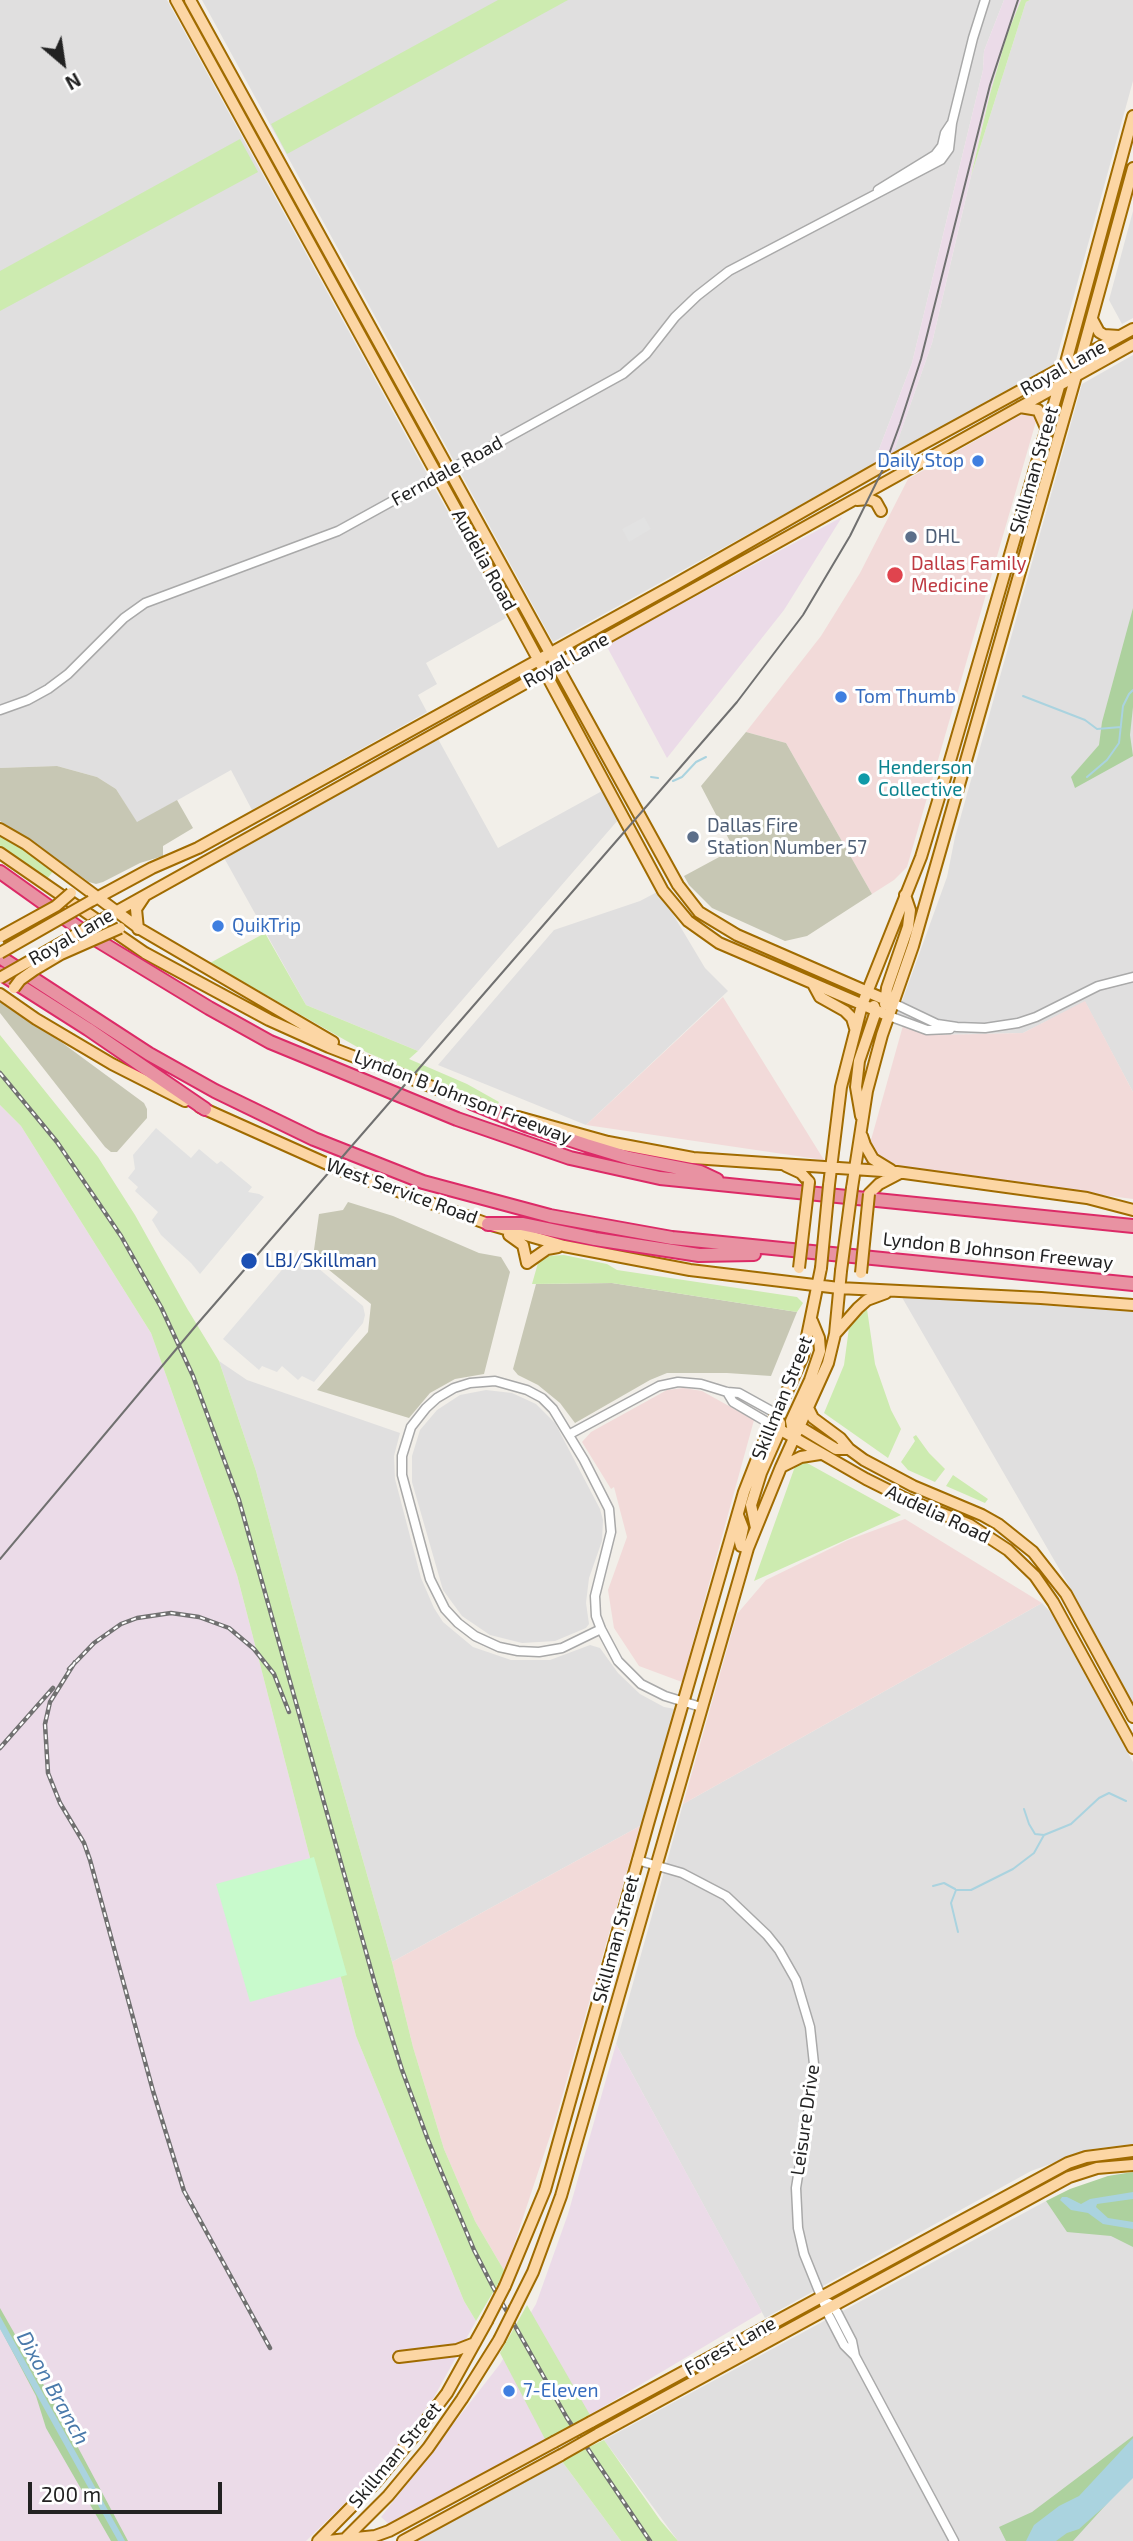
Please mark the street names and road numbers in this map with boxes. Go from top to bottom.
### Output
street label: Royal Lane [1016,335,1110,401]
street label: Skillman Street [1005,404,1063,536]
street label: Ferndale Road [387,431,507,511]
street label: Audelia Road [447,505,521,615]
street label: Royal Lane [519,627,613,693]
street label: Royal Lane [25,904,117,970]
street label: Lyndon B Johnson Freeway [351,1045,575,1149]
street label: West Service Road [323,1153,481,1229]
street label: Lyndon B Johnson Freeway [882,1228,1114,1274]
street label: Skillman Street [747,1333,817,1463]
street label: Audelia Road [882,1480,994,1548]
street label: Skillman Street [588,1873,644,2005]
street label: Leisure Drive [786,2063,824,2177]
street label: Forest Lane [680,2312,780,2380]
street label: Skillman Street [344,2397,446,2513]

